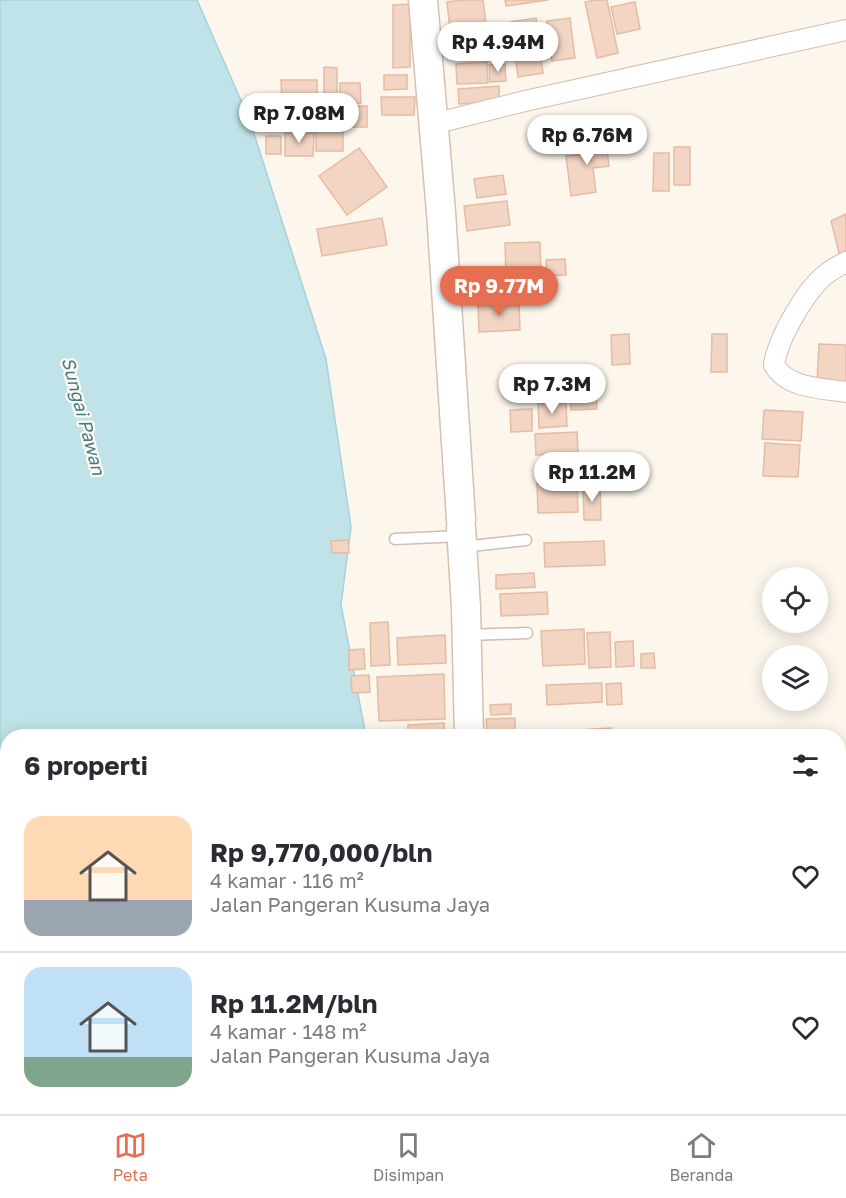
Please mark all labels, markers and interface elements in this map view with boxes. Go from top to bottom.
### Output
pin: Rp 4.94M [436,22,560,73]
text: Rp 4.94M [451,29,545,53]
pin: Rp 7.08M [237,93,361,144]
text: Rp 7.08M [253,100,345,124]
pin: Rp 6.76M [525,115,649,166]
text: Rp 6.76M [541,122,633,146]
pin: Rp 9.77M [437,266,561,317]
text: Rp 9.77M [454,273,544,297]
water label: Sungai Pawan [58,355,111,478]
pin: Rp 7.3M [497,364,607,415]
text: Rp 7.3M [513,371,591,395]
pin: Rp 11.2M [530,452,654,503]
text: Rp 11.2M [548,459,636,483]
map controls [762,567,828,711]
button: locate [762,567,828,633]
button: layers [762,645,828,711]
icon: filters [789,749,822,782]
text: 6 properti [24,750,148,781]
text: Rp 9,770,000/bln [210,837,433,868]
icon: home [72,840,144,912]
icon: heart [789,860,822,893]
text: 4 kamar · 116 m² [210,868,364,892]
text: Jalan Pangeran Kusuma Jaya [210,892,490,916]
text: Rp 11.2M/bln [210,988,378,1019]
icon: home [72,991,144,1063]
icon: heart [789,1011,822,1044]
text: 4 kamar · 148 m² [210,1019,366,1043]
text: Jalan Pangeran Kusuma Jaya [210,1043,490,1067]
tab: Peta [113,1129,148,1185]
tab: Disimpan [373,1129,444,1185]
tab: Beranda [669,1129,733,1185]

